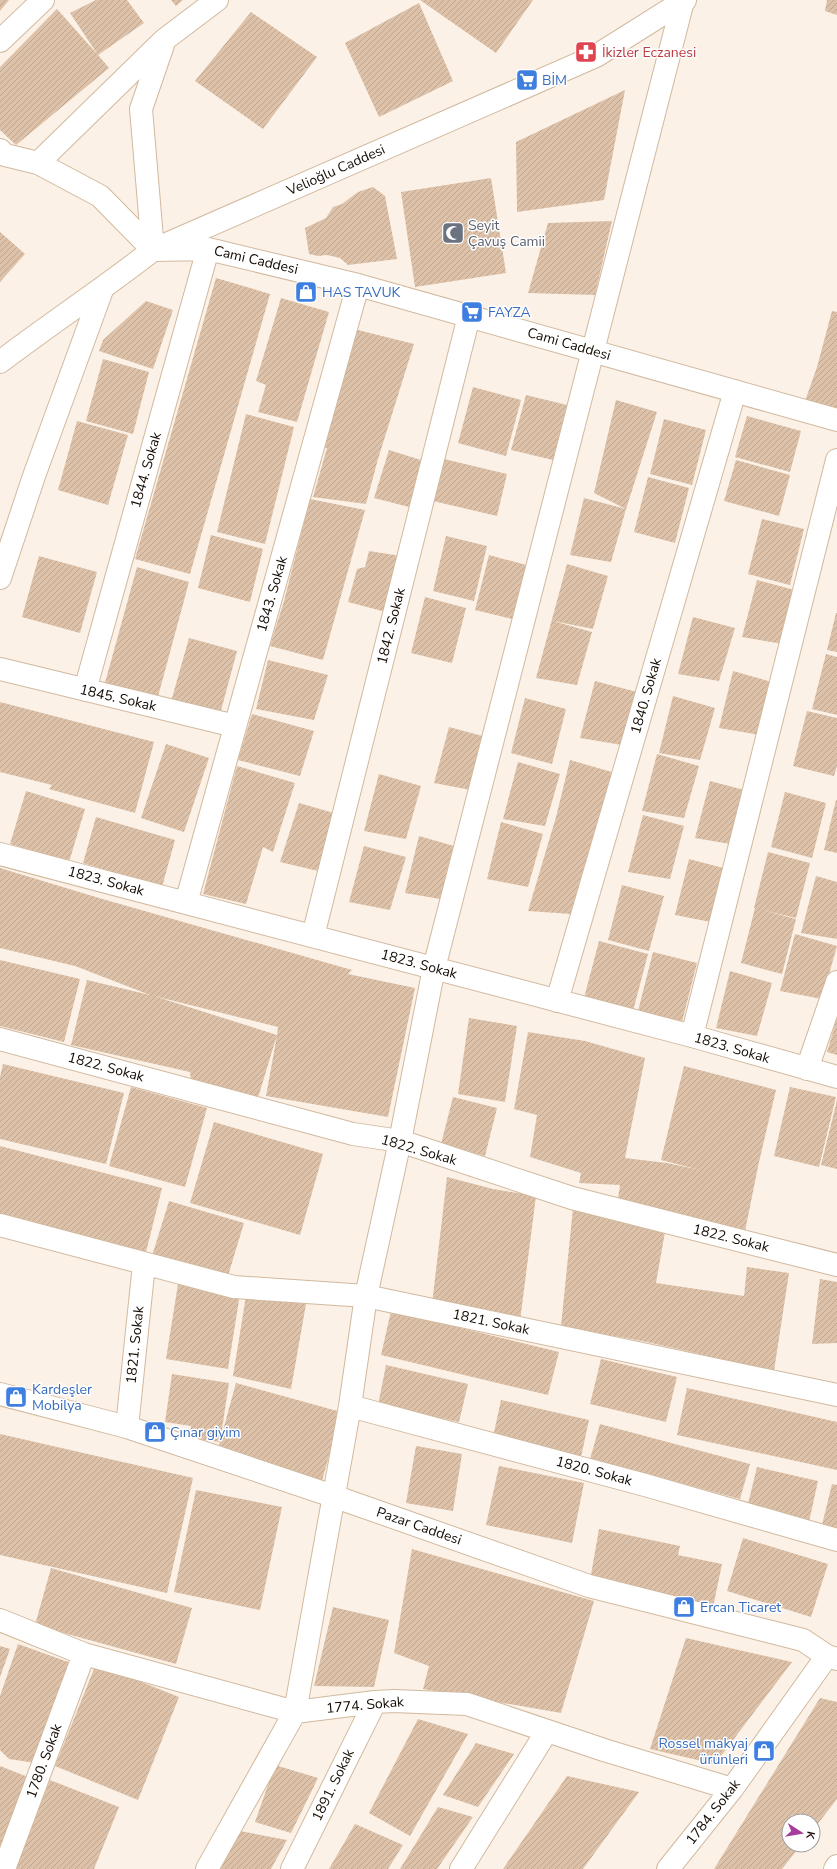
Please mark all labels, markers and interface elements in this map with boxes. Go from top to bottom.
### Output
pharmacy icon: İkizler Eczanesi [573,39,599,65]
place label: İkizler Eczanesi [602,43,696,62]
supermarket icon: BİM [514,67,540,93]
place label: BİM [542,71,567,90]
street label: Velioğlu Caddesi [283,140,388,201]
place label: Seyit Çavuş Camii [468,216,545,251]
mosque icon: Seyit Çavuş Camii [440,220,466,246]
street label: Cami Caddesi [212,241,300,279]
shop icon: HAS TAVUK [293,279,319,305]
place label: HAS TAVUK [322,283,401,302]
supermarket icon: FAYZA [459,299,485,325]
place label: FAYZA [488,303,531,322]
street label: Cami Caddesi [525,323,613,365]
street label: 1844. Sokak [126,429,166,510]
street label: 1843. Sokak [252,553,292,634]
street label: 1842. Sokak [372,585,410,666]
street label: 1840. Sokak [626,655,666,736]
street label: 1845. Sokak [78,680,159,716]
street label: 1823. Sokak [66,862,147,901]
street label: 1823. Sokak [379,945,460,984]
street label: 1823. Sokak [692,1028,773,1068]
street label: 1822. Sokak [66,1048,147,1087]
street label: 1822. Sokak [379,1130,460,1170]
street label: 1822. Sokak [691,1219,772,1257]
street label: 1821. Sokak [121,1304,149,1385]
street label: 1821. Sokak [451,1305,532,1340]
place label: Kardeşler Mobilya [32,1380,92,1415]
shop icon: Kardeşler Mobilya [3,1384,29,1410]
shop icon: Çınar giyim [142,1419,168,1445]
place label: Çınar giyim [170,1423,241,1442]
street label: 1820. Sokak [554,1452,635,1491]
street label: Pazar Caddesi [374,1503,464,1549]
shop icon: Ercan Ticaret [671,1594,697,1620]
place label: Ercan Ticaret [700,1598,781,1617]
street label: 1774. Sokak [325,1692,406,1718]
street label: 1780. Sokak [22,1720,67,1801]
place label: Rossel makyaj ürünleri [658,1734,748,1769]
shop icon: Rossel makyaj ürünleri [751,1738,777,1764]
street label: 1891. Sokak [307,1745,359,1824]
street label: 1784. Sokak [681,1775,745,1849]
north arrow [781,1813,821,1853]
text: K [802,1830,818,1841]

